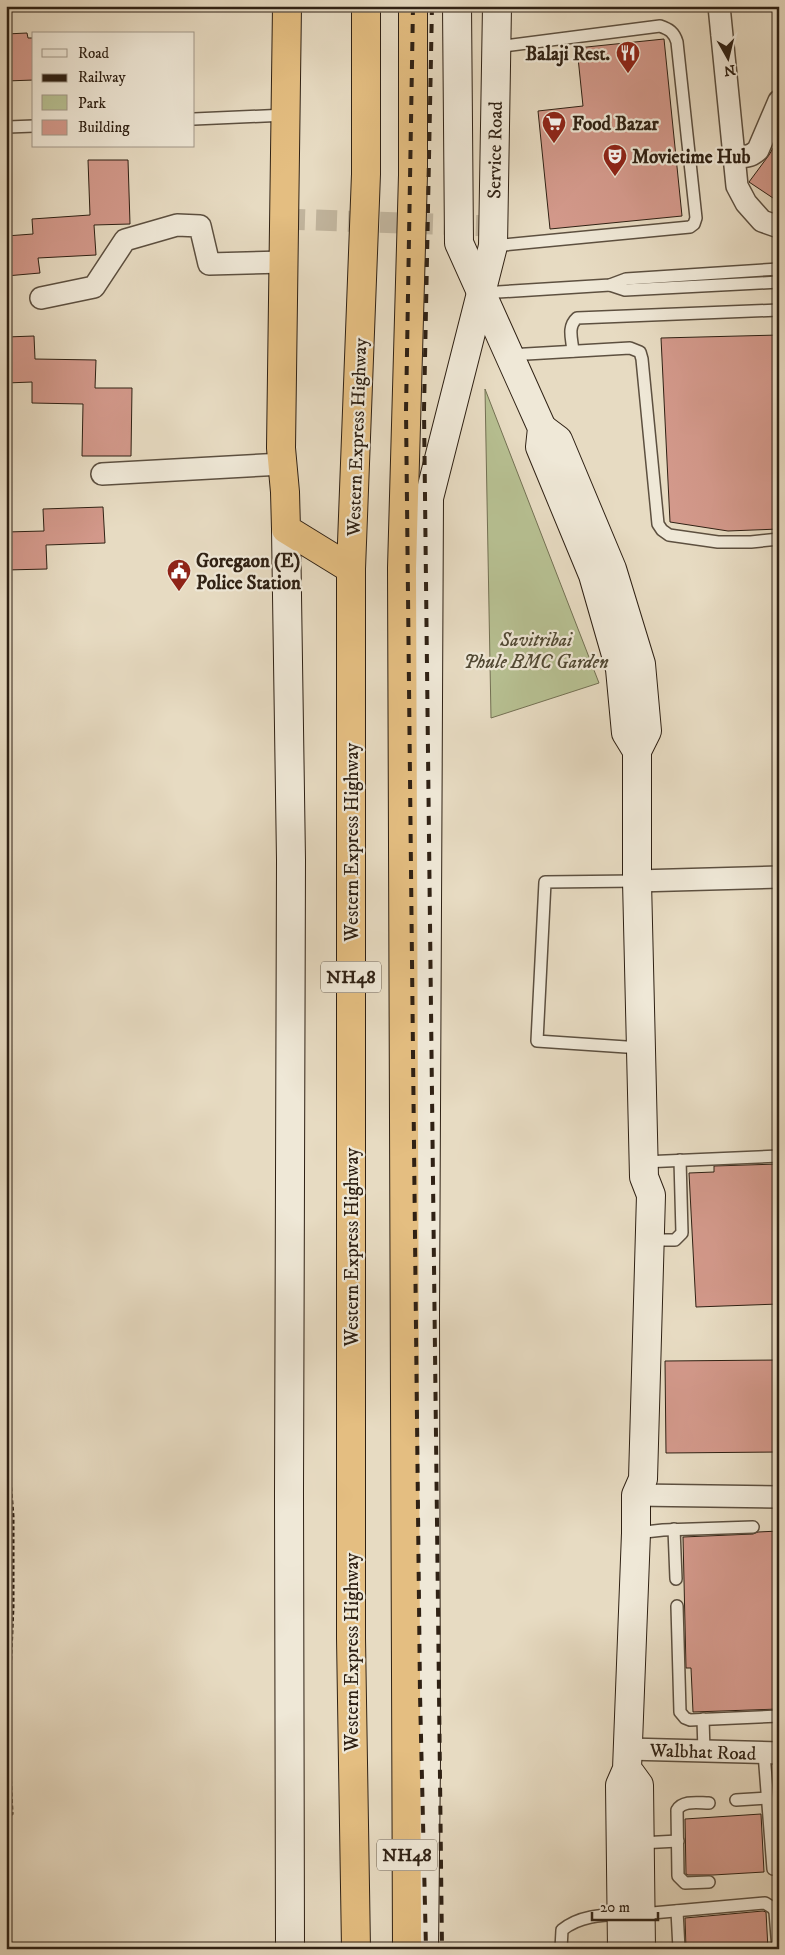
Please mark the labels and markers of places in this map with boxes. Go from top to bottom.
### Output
restaurant icon: Balaji Rest. [615,40,641,74]
place label: Balaji Rest. [525,43,610,67]
supermarket icon: Food Bazar [541,110,567,144]
place label: Food Bazar [572,113,659,136]
theatre icon: Movietime Hub [602,143,628,177]
place label: Movietime Hub [632,146,750,169]
place label: Goregaon (E) Police Station [196,550,302,595]
public building icon: Goregaon (E) Police Station [166,558,192,592]

